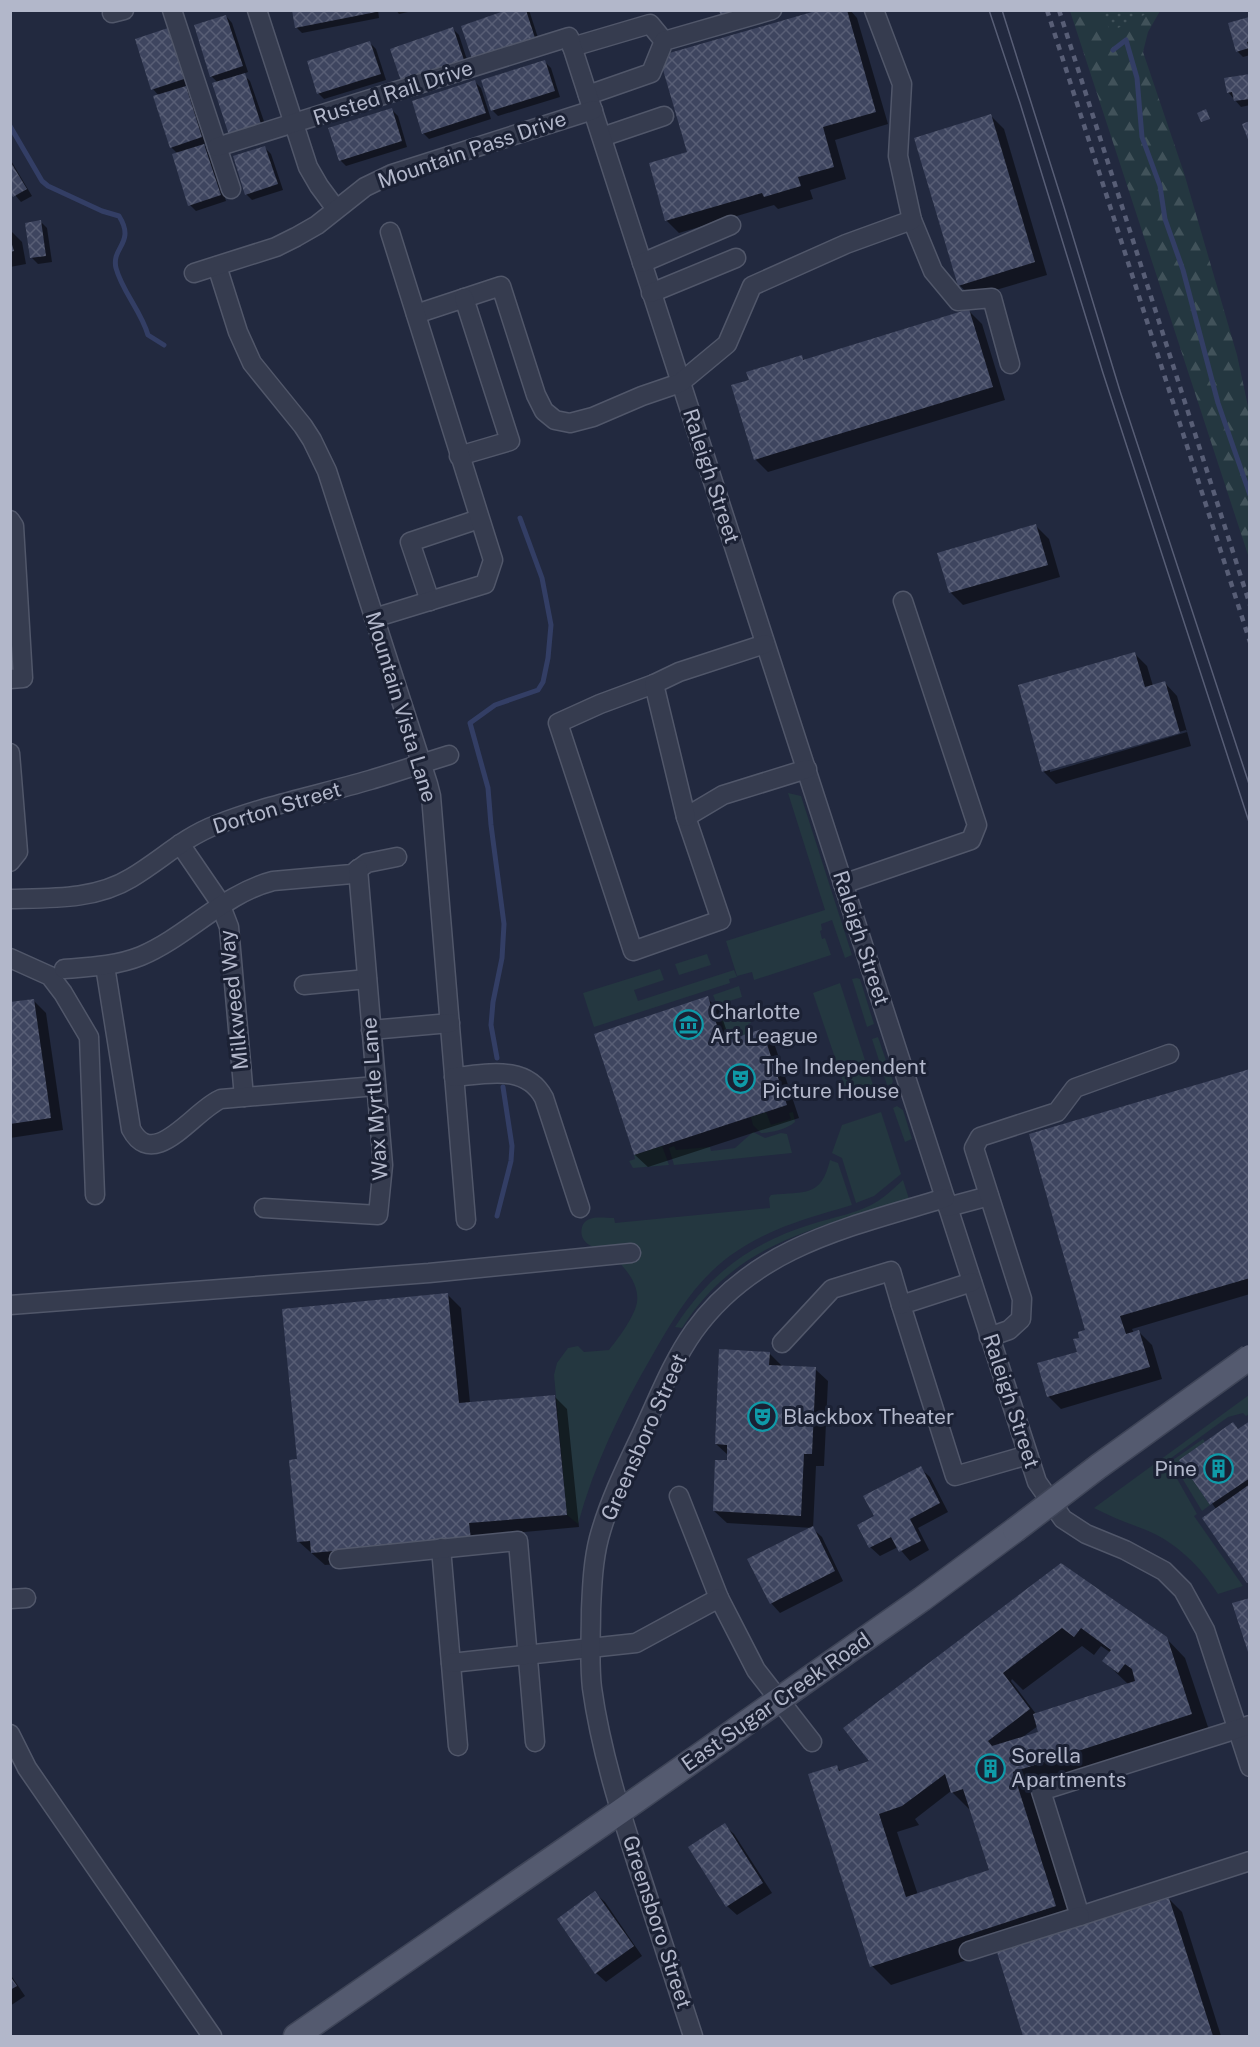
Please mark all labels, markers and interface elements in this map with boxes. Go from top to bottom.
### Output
street label: Rusted Rail Drive [310,55,476,130]
street label: Mountain Pass Drive [374,106,569,194]
street label: Raleigh Street [678,405,745,546]
street label: Mountain Vista Lane [361,609,442,805]
street label: Dorton Street [210,776,344,839]
street label: Raleigh Street [828,867,895,1008]
street label: Milkweed Way [214,929,253,1071]
place label: Charlotte Art League [710,999,818,1048]
museum icon: Charlotte Art League [673,1008,705,1040]
street label: Wax Myrtle Lane [356,1017,393,1181]
place label: The Independent Picture House [762,1054,927,1103]
theatre icon: The Independent Picture House [725,1063,757,1095]
street label: Raleigh Street [978,1330,1045,1471]
street label: Greensboro Street [595,1349,692,1524]
theatre icon: Blackbox Theater [746,1401,778,1433]
place label: Blackbox Theater [783,1404,954,1429]
building icon: Pine [1202,1453,1234,1485]
place label: Pine [1154,1456,1197,1481]
street label: East Sugar Creek Road [676,1627,875,1776]
place label: Sorella Apartments [1011,1743,1126,1792]
building icon: Sorella Apartments [974,1752,1006,1784]
street label: Greensboro Street [618,1832,697,2012]

